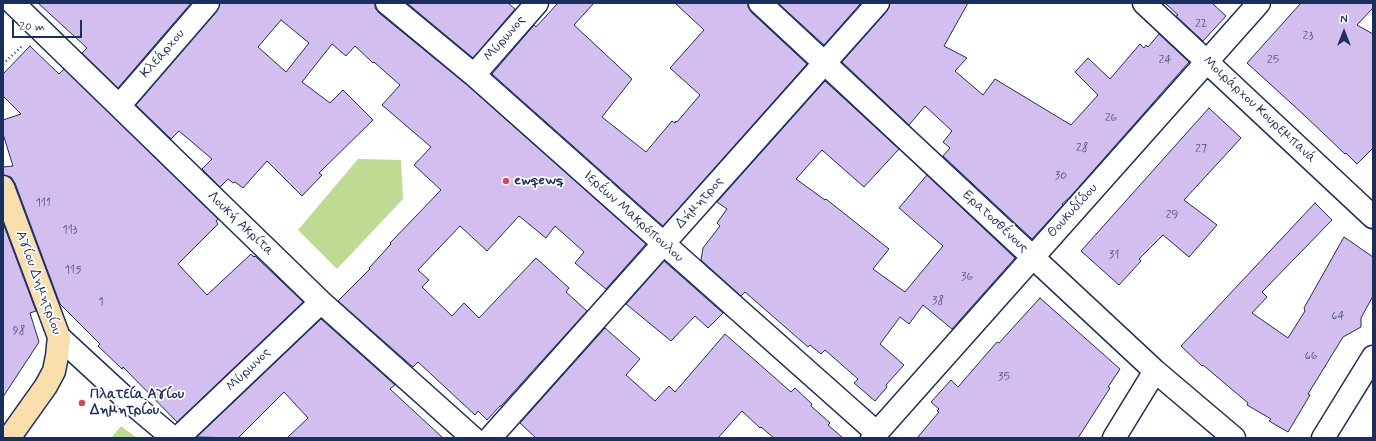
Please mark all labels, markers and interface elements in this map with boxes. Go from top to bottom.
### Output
scale bar [14,12,84,38]
north arrow [1324,12,1364,52]
street label: Μύρωνος [480,13,530,65]
text: N [1340,13,1348,27]
house number: 22 [1195,17,1207,31]
text: 20 m [19,19,45,35]
street label: Κλεάρχου [137,26,189,82]
house number: 23 [1303,29,1313,43]
house number: 24 [1158,53,1172,67]
street label: Μοιράρχου Κουρεμπανά [1199,53,1319,167]
house number: 25 [1267,53,1279,67]
house number: 26 [1105,111,1117,125]
house number: 28 [1076,141,1088,155]
house number: 27 [1195,142,1207,156]
street label: Ιερέων Μακρόπουλου [579,168,687,266]
house number: 30 [1055,169,1067,183]
place label: ewqewq [514,173,564,189]
street label: Δήμητρος [672,174,728,232]
marker: ewqewq [501,176,511,186]
street label: Θουκυδίδου [1044,180,1102,242]
street label: Ερατοσθένους [958,187,1032,257]
street label: Λουκή Ακρίτα [203,188,277,260]
house number: 111 [35,196,51,210]
house number: 29 [1165,208,1179,222]
house number: 113 [62,223,78,237]
street label: Αγίου Δημητρίου [11,229,65,337]
house number: 31 [1109,248,1119,262]
house number: 115 [64,263,82,277]
house number: 36 [961,270,973,284]
house number: 38 [932,294,944,308]
house number: 1 [98,295,104,309]
house number: 64 [1331,309,1345,323]
house number: 98 [13,324,25,338]
street label: Μύρωνος [223,345,275,395]
house number: 66 [1305,349,1317,363]
house number: 35 [998,370,1010,384]
place label: Πλατεία Αγίου Δημητρίου [90,387,184,420]
marker: Πλατεία Αγίου Δημητρίου [77,398,87,408]

